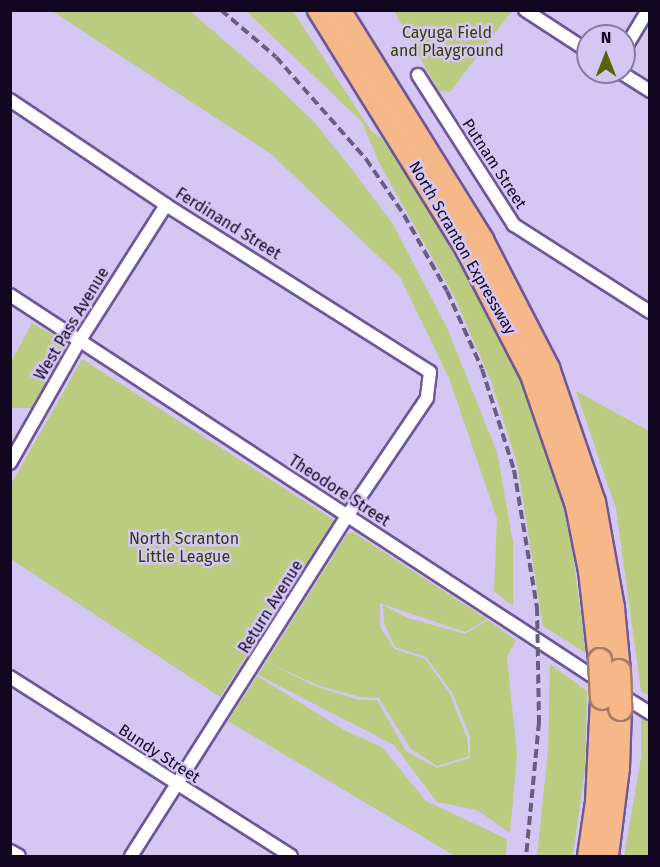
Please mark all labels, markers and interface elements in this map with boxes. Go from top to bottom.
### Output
park label: Cayuga Field and Playground [390,23,504,61]
north arrow [576,24,636,84]
text: N [601,28,611,47]
street label: Putnam Street [458,115,530,213]
street label: North Scranton Expressway [404,158,520,338]
street label: Ferdinand Street [172,184,284,264]
street label: West Pass Avenue [31,264,113,384]
street label: Theodore Street [285,451,393,531]
park label: North Scranton Little League [129,529,239,567]
street label: Return Avenue [235,557,307,657]
street label: Bundy Street [115,720,203,788]

